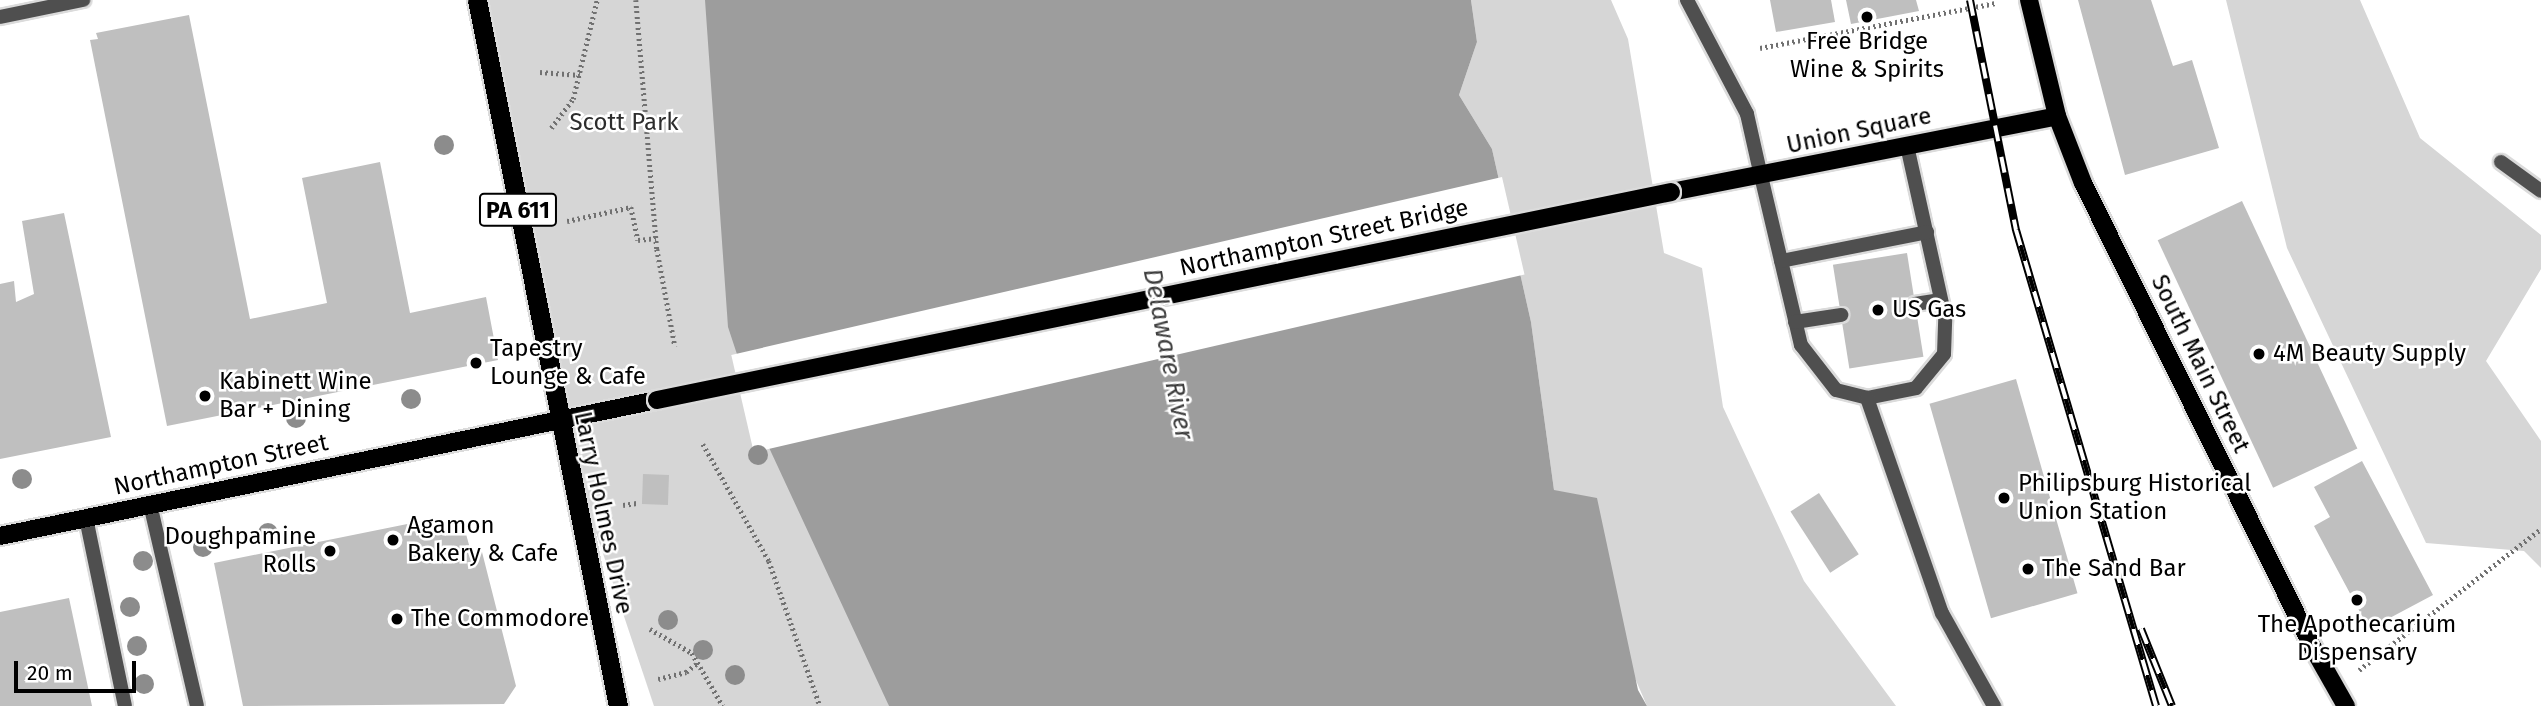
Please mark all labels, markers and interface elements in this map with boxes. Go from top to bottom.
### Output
marker: Free Bridge Wine & Spirits [1859,9,1875,25]
place label: Free Bridge Wine & Spirits [1790,28,1944,84]
street label: Union Square [1784,102,1934,160]
park label: Scott Park [569,109,679,137]
road number: PA 611 [478,190,558,230]
street label: Northampton Street Bridge [1177,193,1471,283]
water label: Delaware River [1136,266,1200,442]
street label: South Main Street [2144,270,2256,458]
place label: US Gas [1892,296,1966,324]
marker: US Gas [1870,302,1886,318]
place label: Tapestry Lounge & Cafe [490,335,646,391]
place label: 4M Beauty Supply [2273,340,2466,368]
marker: 4M Beauty Supply [2251,346,2267,362]
marker: Tapestry Lounge & Cafe [468,355,484,371]
place label: Kabinett Wine Bar + Dining [219,368,372,424]
marker: Kabinett Wine Bar + Dining [197,388,213,404]
street label: Larry Holmes Drive [567,409,639,617]
street label: Northampton Street [111,428,331,502]
place label: Philipsburg Historical Union Station [2018,470,2251,526]
marker: Philipsburg Historical Union Station [1996,490,2012,506]
place label: Agamon Bakery & Cafe [407,512,558,568]
place label: Doughpamine Rolls [164,523,316,579]
marker: Agamon Bakery & Cafe [385,532,401,548]
marker: Doughpamine Rolls [322,543,338,559]
place label: The Sand Bar [2042,555,2186,583]
marker: The Sand Bar [2020,561,2036,577]
marker: The Apothecarium Dispensary [2349,592,2365,608]
place label: The Commodore [411,605,589,633]
marker: The Commodore [389,611,405,627]
place label: The Apothecarium Dispensary [2258,611,2456,667]
scale bar [18,646,140,690]
text: 20 m [27,660,73,686]

